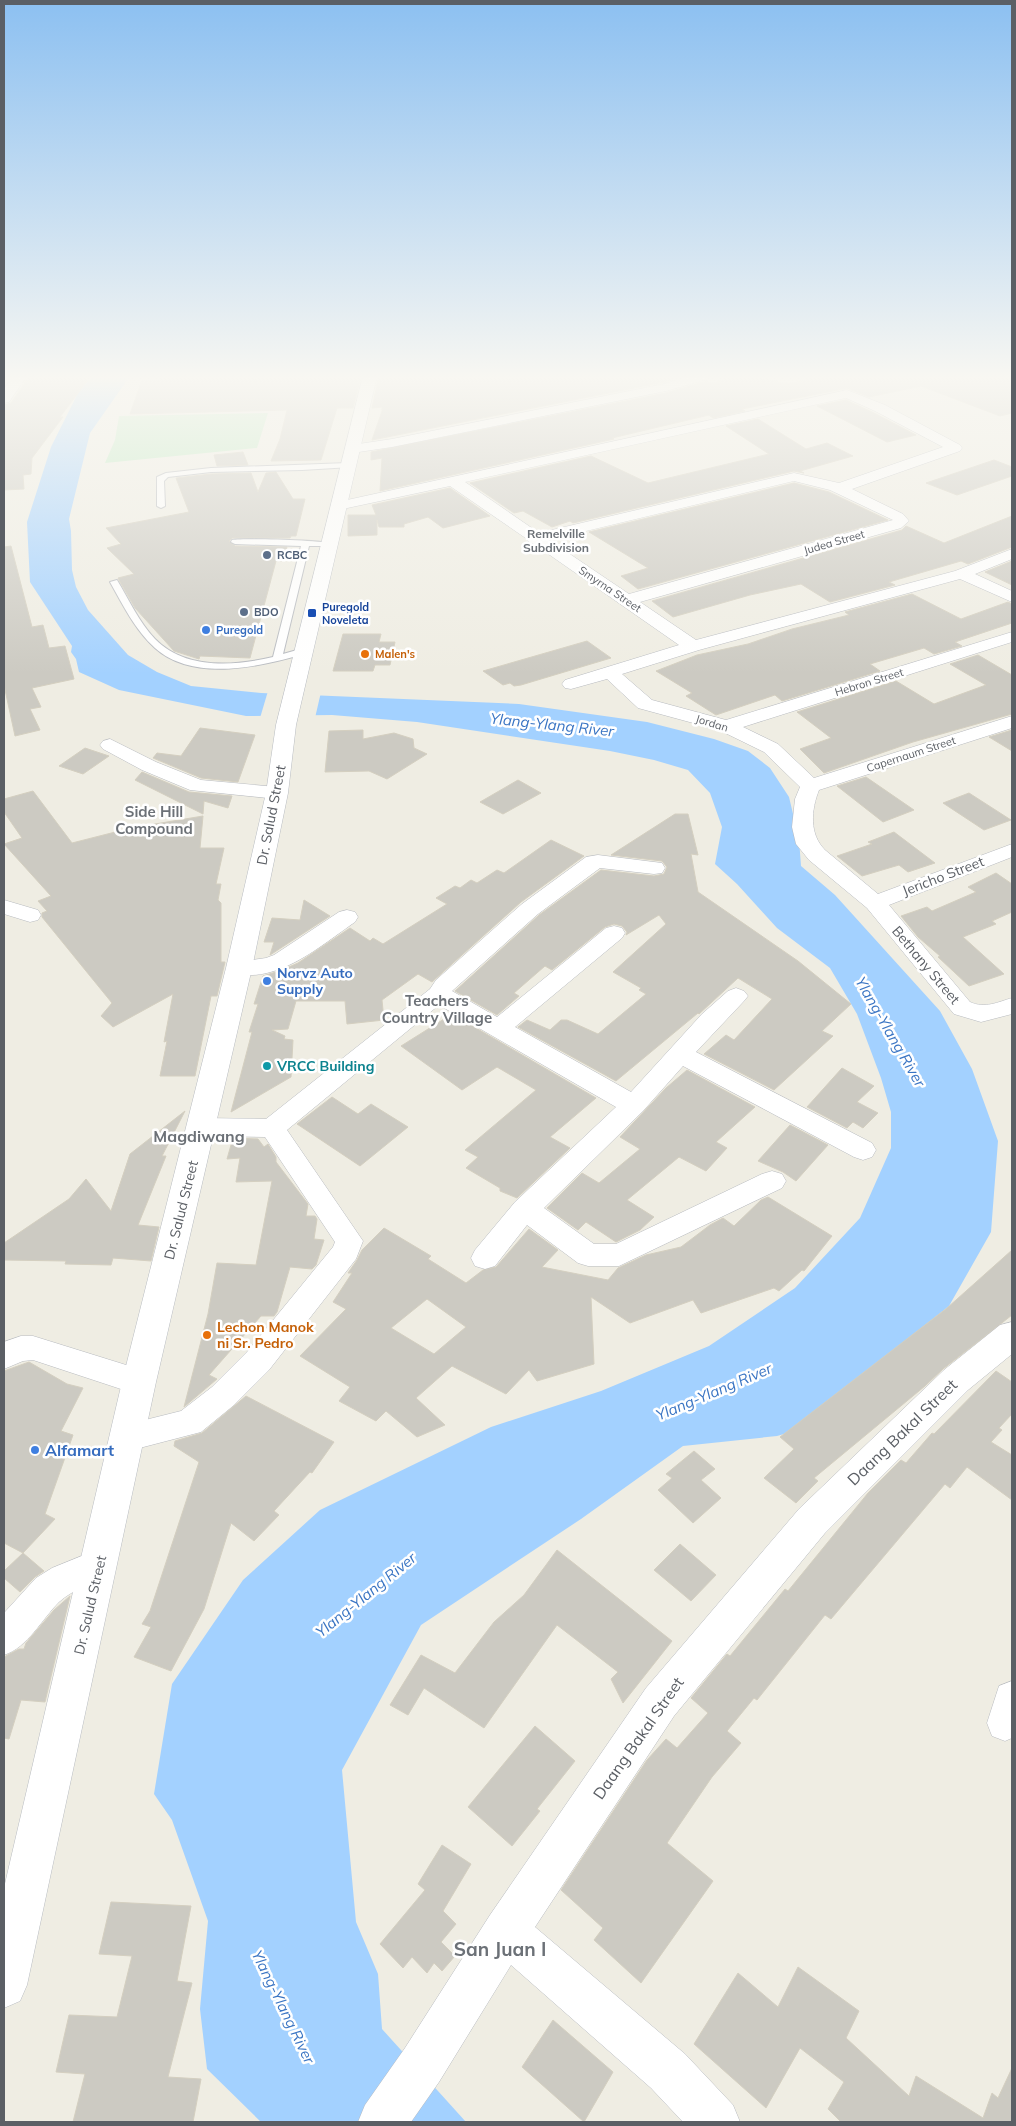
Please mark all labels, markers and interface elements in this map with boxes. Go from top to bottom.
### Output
district label: Remelville Subdivision [523,526,589,555]
street label: Judea Street [802,527,866,557]
place label: RCBC [277,548,308,562]
marker: RCBC [261,549,273,561]
street label: Smyrna Street [576,563,644,615]
place label: Puregold Noveleta [322,600,369,627]
place label: BDO [254,605,279,619]
marker: BDO [238,606,250,618]
marker: Puregold Noveleta [306,607,318,619]
place label: Puregold [216,623,263,637]
marker: Puregold [200,624,212,636]
place label: Malen's [375,647,416,661]
marker: Malen's [359,648,371,660]
street label: Hebron Street [833,665,905,699]
water label: Ylang-Ylang River [489,709,615,740]
street label: Jordan [694,711,730,735]
street label: Capernaum Street [865,733,957,775]
street label: Dr. Salud Street [252,763,290,866]
district label: Side Hill Compound [115,802,193,838]
street label: Jericho Street [900,852,987,900]
street label: Bethany Street [888,922,964,1008]
place label: Norvz Auto Supply [277,964,353,998]
water label: Ylang-Ylang River [851,973,930,1091]
marker: Norvz Auto Supply [261,975,273,987]
district label: Teachers Country Village [382,991,492,1027]
place label: VRCC Building [276,1057,374,1075]
marker: VRCC Building [261,1060,273,1072]
district label: Magdiwang [153,1126,245,1146]
street label: Dr. Salud Street [160,1159,202,1261]
place label: Lechon Manok ni Sr. Pedro [217,1318,314,1352]
marker: Lechon Manok ni Sr. Pedro [201,1329,213,1341]
water label: Ylang-Ylang River [653,1358,775,1425]
street label: Daang Bakal Street [843,1374,961,1489]
place label: Alfamart [45,1440,114,1460]
marker: Alfamart [29,1444,41,1456]
water label: Ylang-Ylang River [312,1548,420,1641]
street label: Dr. Salud Street [70,1553,110,1656]
street label: Daang Bakal Street [588,1673,688,1803]
district label: San Juan I [454,1937,546,1961]
water label: Ylang-Ylang River [248,1947,319,2067]

